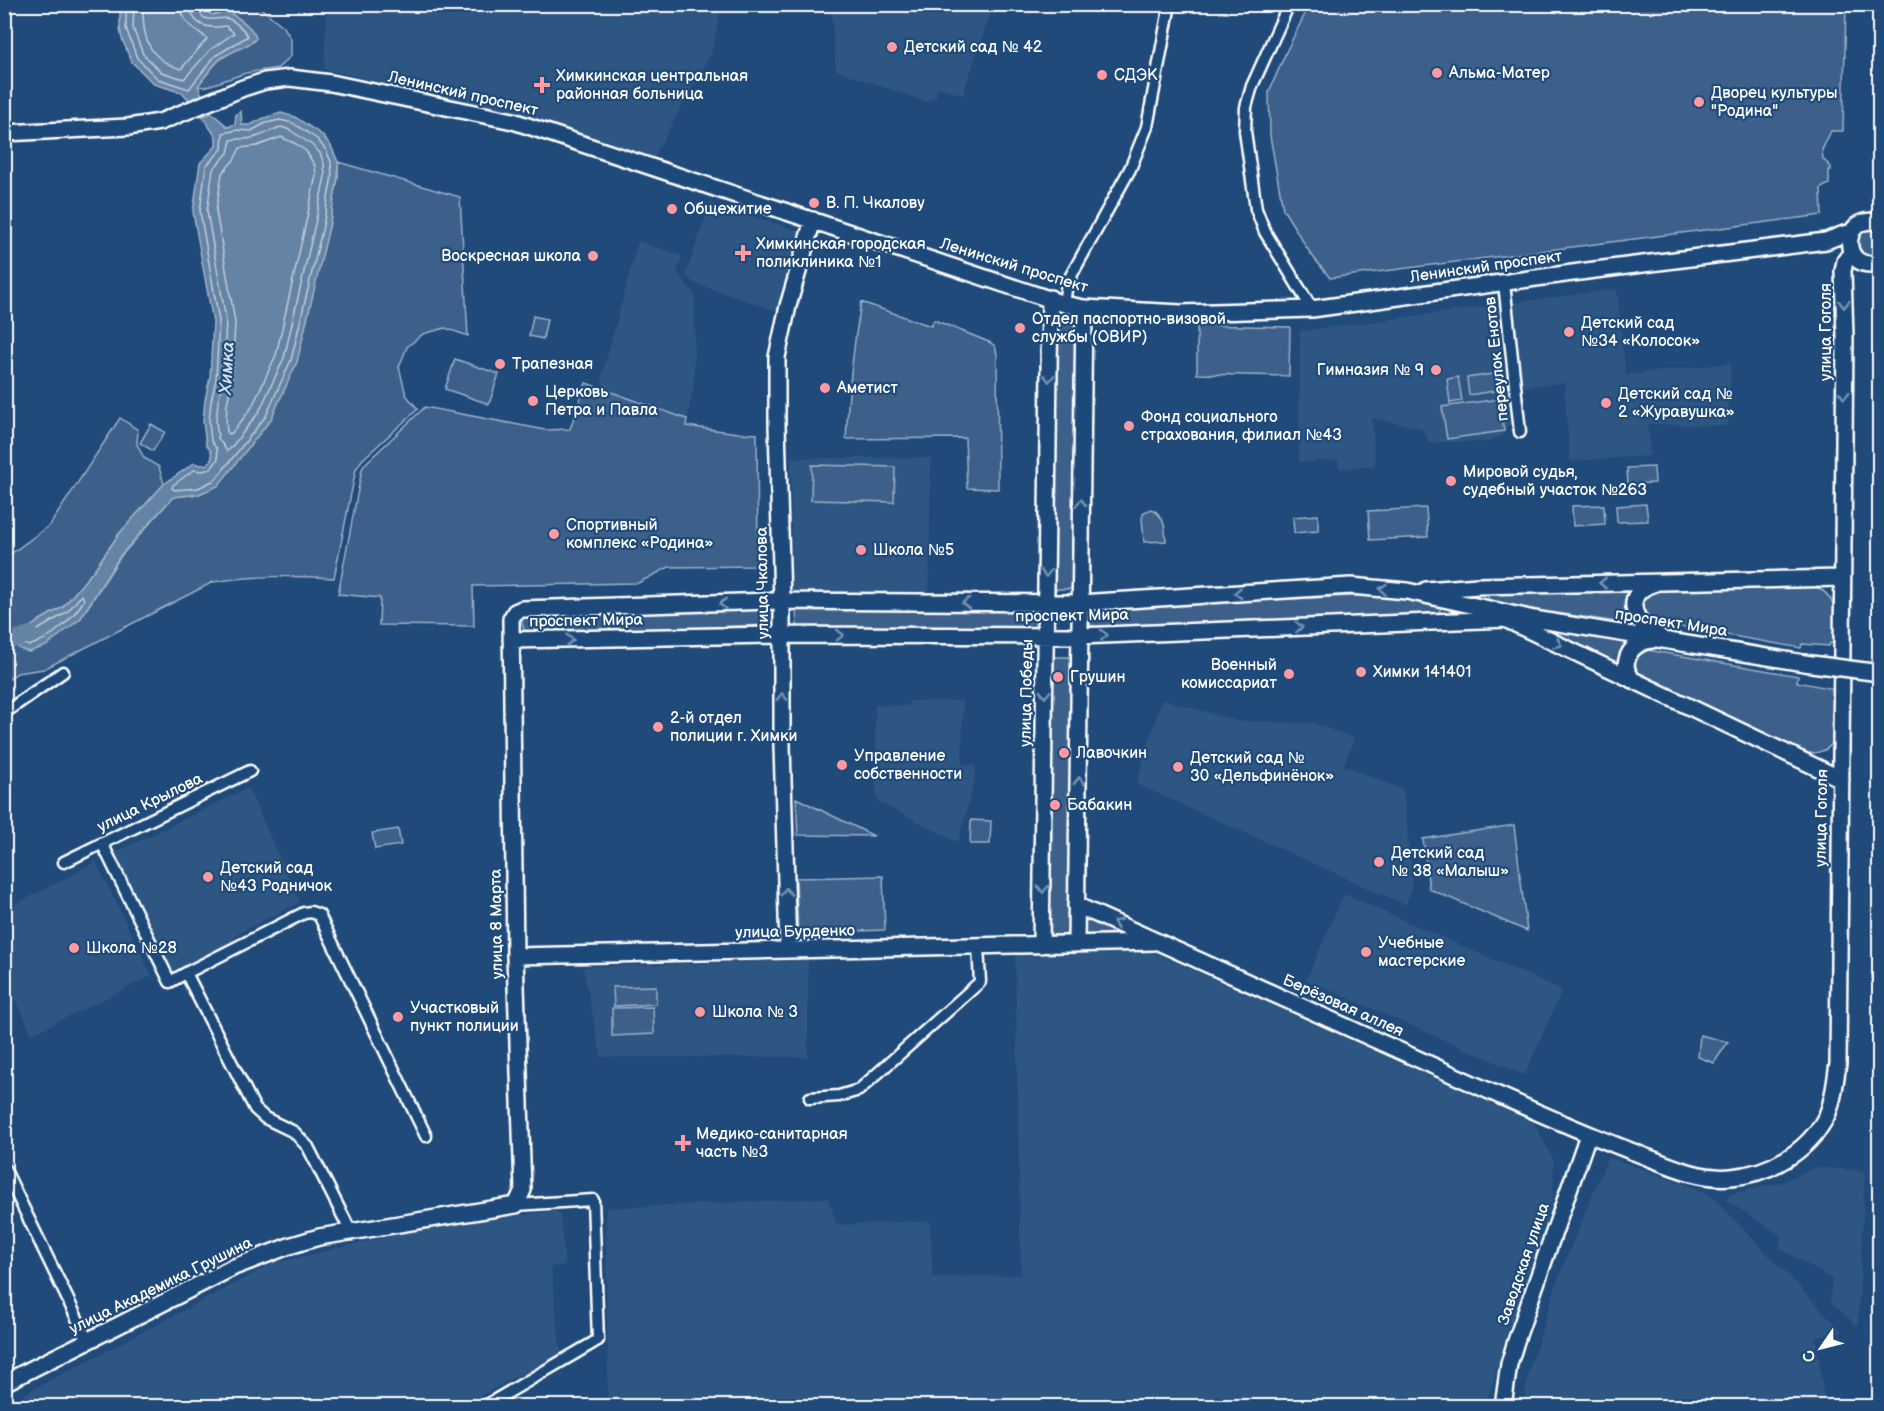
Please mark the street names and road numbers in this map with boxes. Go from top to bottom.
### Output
street label: Ленинский проспект [385,67,540,121]
street label: Ленинский проспект [937,234,1091,298]
street label: Ленинский проспект [1408,247,1564,287]
street label: улица Гоголя [1817,283,1836,381]
street label: переулок Енотов [1481,295,1513,422]
street label: улица Чкалова [753,526,773,639]
street label: проспект Мира [1015,605,1130,626]
street label: проспект Мира [1613,605,1729,641]
street label: проспект Мира [529,610,644,631]
street label: улица Победы [1017,639,1037,747]
street label: улица Крылова [94,769,206,837]
street label: улица Гоголя [1812,769,1832,867]
street label: улица 8 Марта [487,868,507,979]
street label: улица Бурденко [735,921,855,943]
street label: Берёзовая аллея [1280,971,1406,1041]
street label: Заводская улица [1494,1200,1554,1328]
street label: улица Академика Грушина [66,1233,256,1339]

